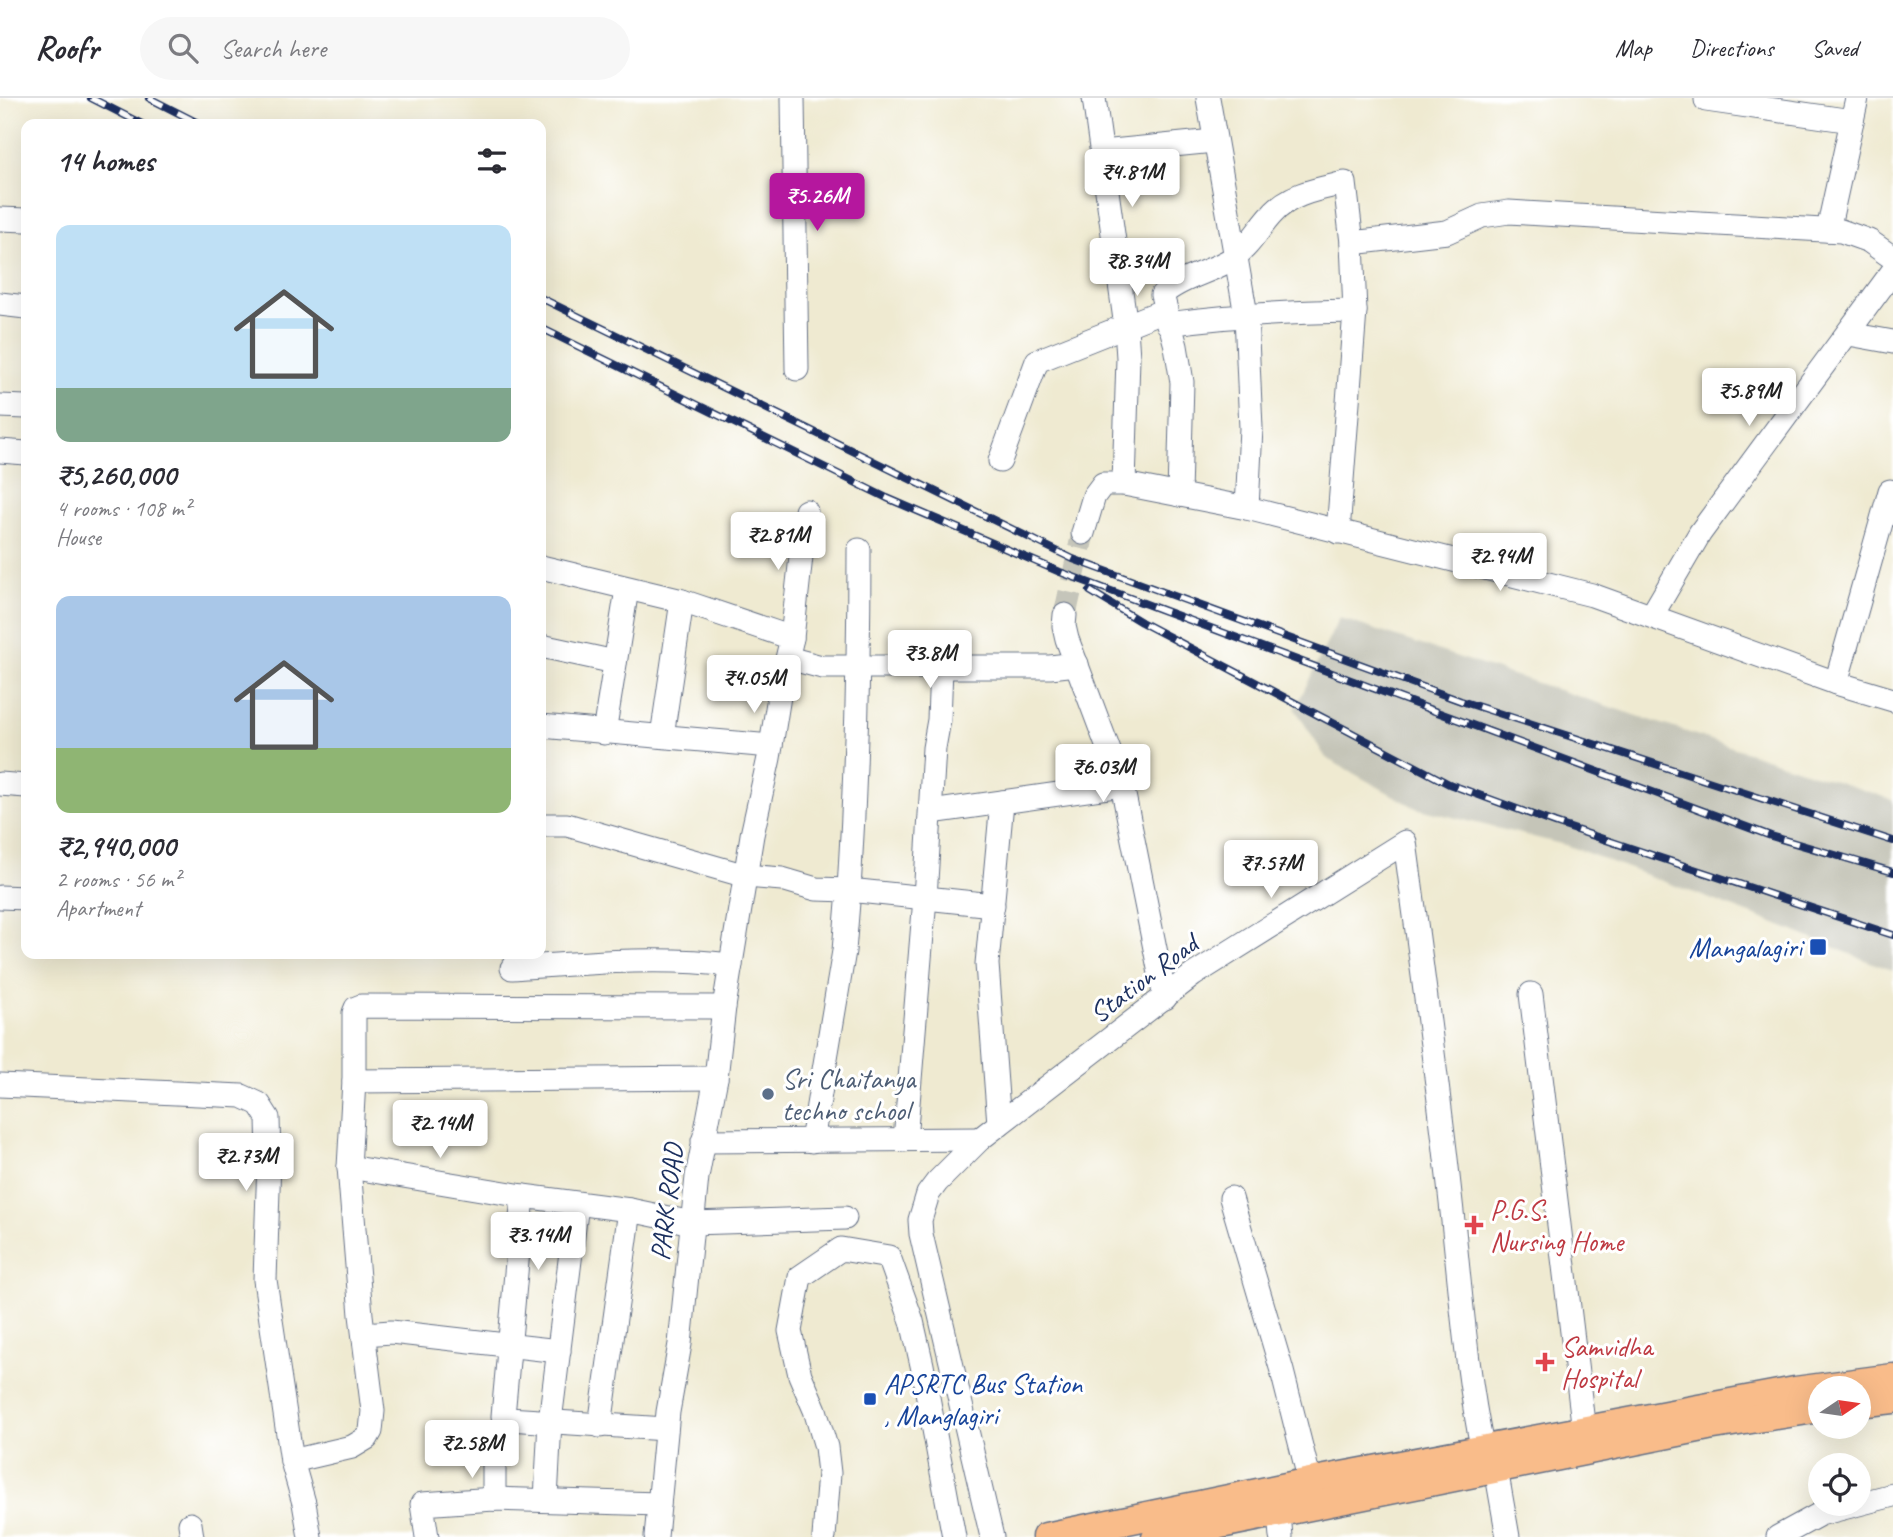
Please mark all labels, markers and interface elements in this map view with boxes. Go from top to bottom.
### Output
search box [140,17,630,80]
text: Roofr [35,27,98,69]
icon: search [164,29,202,67]
text: Search here [220,32,326,65]
text: Map [1615,33,1652,63]
text: Directions [1690,33,1773,63]
text: Saved [1811,33,1858,63]
text: 14 homes [56,142,154,180]
icon: filters [473,142,511,180]
pin: ₹4.81M [1075,150,1189,209]
text: ₹4.81M [1101,157,1163,186]
pin: ₹5.26M [760,174,874,233]
text: ₹5.26M [786,181,848,210]
pin: ₹8.34M [1080,238,1194,298]
text: ₹8.34M [1106,246,1168,275]
icon: home [221,271,347,397]
pin: ₹5.89M [1692,368,1806,428]
text: ₹5.89M [1718,376,1780,405]
text: ₹5,260,000 [56,456,176,494]
text: 4 rooms · 108 m² [56,494,191,523]
pin: ₹2.81M [721,512,835,572]
text: ₹2.81M [747,520,809,549]
text: House [56,523,101,552]
pin: ₹2.94M [1443,533,1557,593]
text: ₹2.94M [1469,541,1531,570]
pin: ₹3.8M [881,630,979,690]
text: ₹3.8M [904,638,956,667]
icon: home [221,642,347,768]
pin: ₹4.05M [697,656,811,715]
text: ₹4.05M [723,663,785,692]
pin: ₹6.03M [1046,744,1160,804]
text: ₹6.03M [1071,752,1135,781]
text: ₹2,940,000 [56,827,176,865]
pin: ₹7.57M [1214,840,1328,900]
text: ₹7.57M [1240,848,1302,877]
text: 2 rooms · 56 m² [56,865,180,894]
text: Apartment [56,894,141,923]
street label: Station Road [1082,924,1207,1030]
place label: Mangalagiri [1689,930,1806,965]
marker: Mangalagiri [1808,937,1828,957]
place label: Sri Chaitanya techno school [782,1061,917,1128]
marker: Sri Chaitanya techno school [760,1086,776,1102]
pin: ₹2.14M [383,1100,497,1160]
text: ₹2.14M [409,1108,471,1137]
pin: ₹2.73M [189,1134,303,1193]
street label: PARK ROAD [642,1140,691,1263]
text: ₹2.73M [215,1141,277,1170]
place label: P.G.S. Nursing Home [1490,1192,1625,1259]
pin: ₹3.14M [481,1212,595,1272]
marker: P.G.S. Nursing Home [1464,1215,1484,1235]
text: ₹3.14M [507,1220,569,1249]
place label: Samvidha Hospital [1561,1329,1655,1396]
marker: Samvidha Hospital [1535,1352,1555,1372]
place label: APSRTC Bus Station , Manglagiri [884,1366,1084,1433]
north arrow [1808,1376,1871,1438]
map controls [1808,1376,1871,1516]
marker: APSRTC Bus Station , Manglagiri [862,1391,878,1407]
pin: ₹2.58M [415,1420,529,1480]
text: ₹2.58M [441,1428,503,1457]
button: locate [1808,1453,1871,1516]

